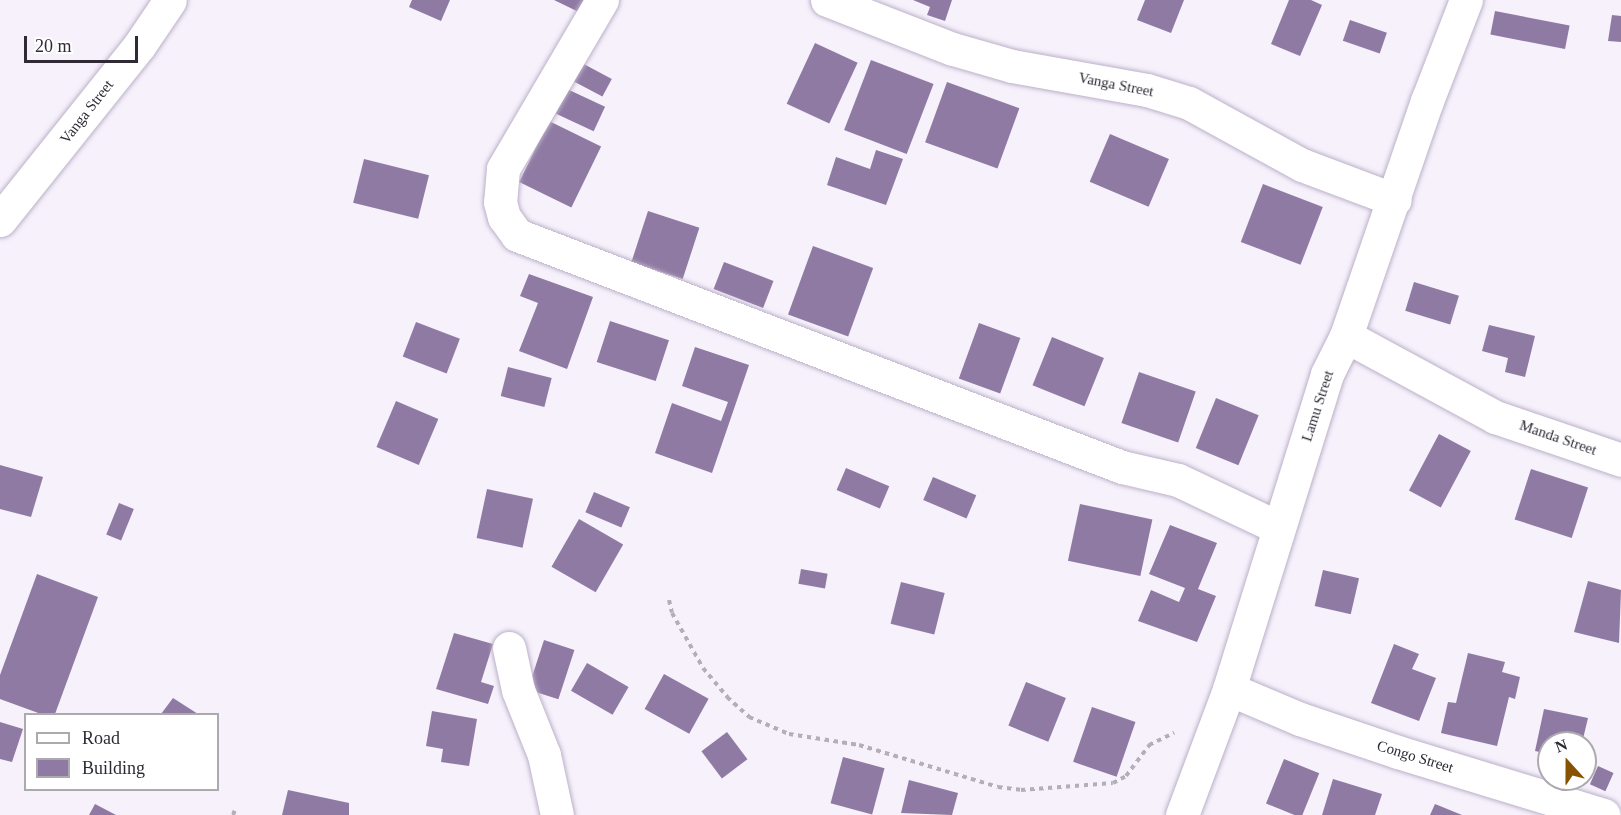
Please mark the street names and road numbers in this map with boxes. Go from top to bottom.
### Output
street label: Vanga Street [1077,69,1155,101]
street label: Vanga Street [56,76,118,148]
street label: Lamu Street [1298,368,1338,444]
street label: Manda Street [1517,416,1599,460]
street label: Congo Street [1375,737,1455,777]

